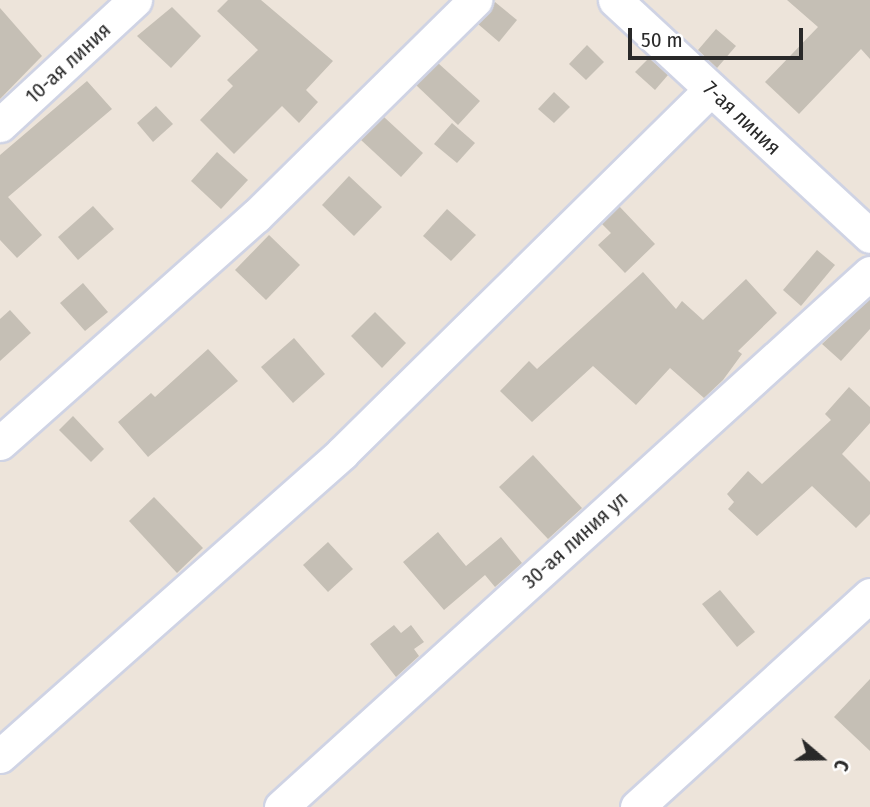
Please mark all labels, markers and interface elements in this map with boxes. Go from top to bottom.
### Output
scale bar [632,14,807,58]
street label: 10-ая линия [20,17,116,109]
text: 50 m [641,27,683,53]
street label: 7-ая линия [698,76,786,160]
street label: 30-ая линия ул [517,486,633,594]
north arrow [786,723,856,793]
text: С [829,757,854,774]

